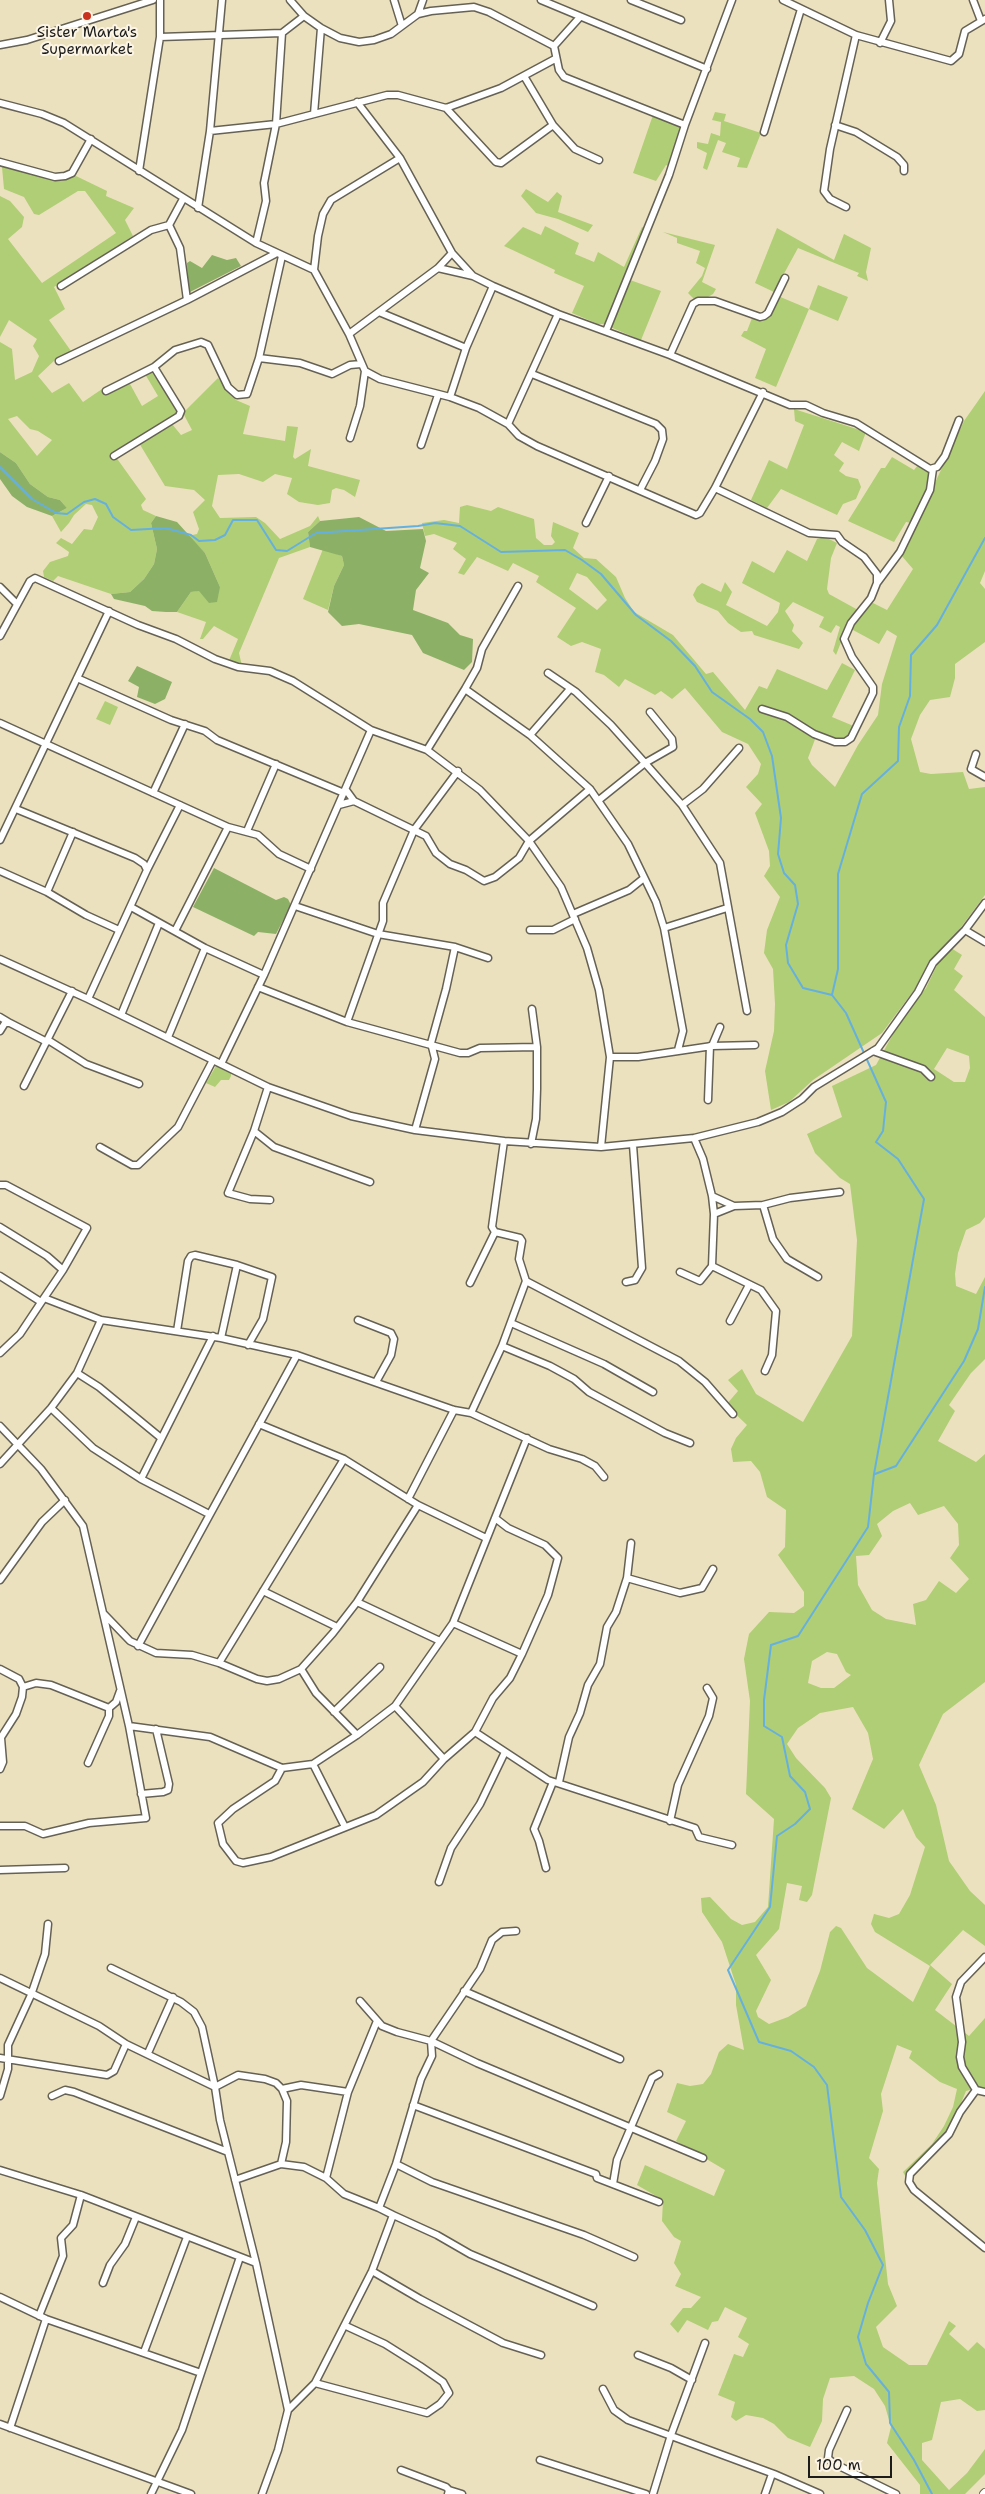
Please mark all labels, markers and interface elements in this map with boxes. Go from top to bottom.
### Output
marker: Sister Marta's Supermarket [81,10,93,22]
place label: Sister Marta's Supermarket [37,24,137,59]
scale bar [810,2446,894,2478]
text: 100 m [816,2455,861,2475]

